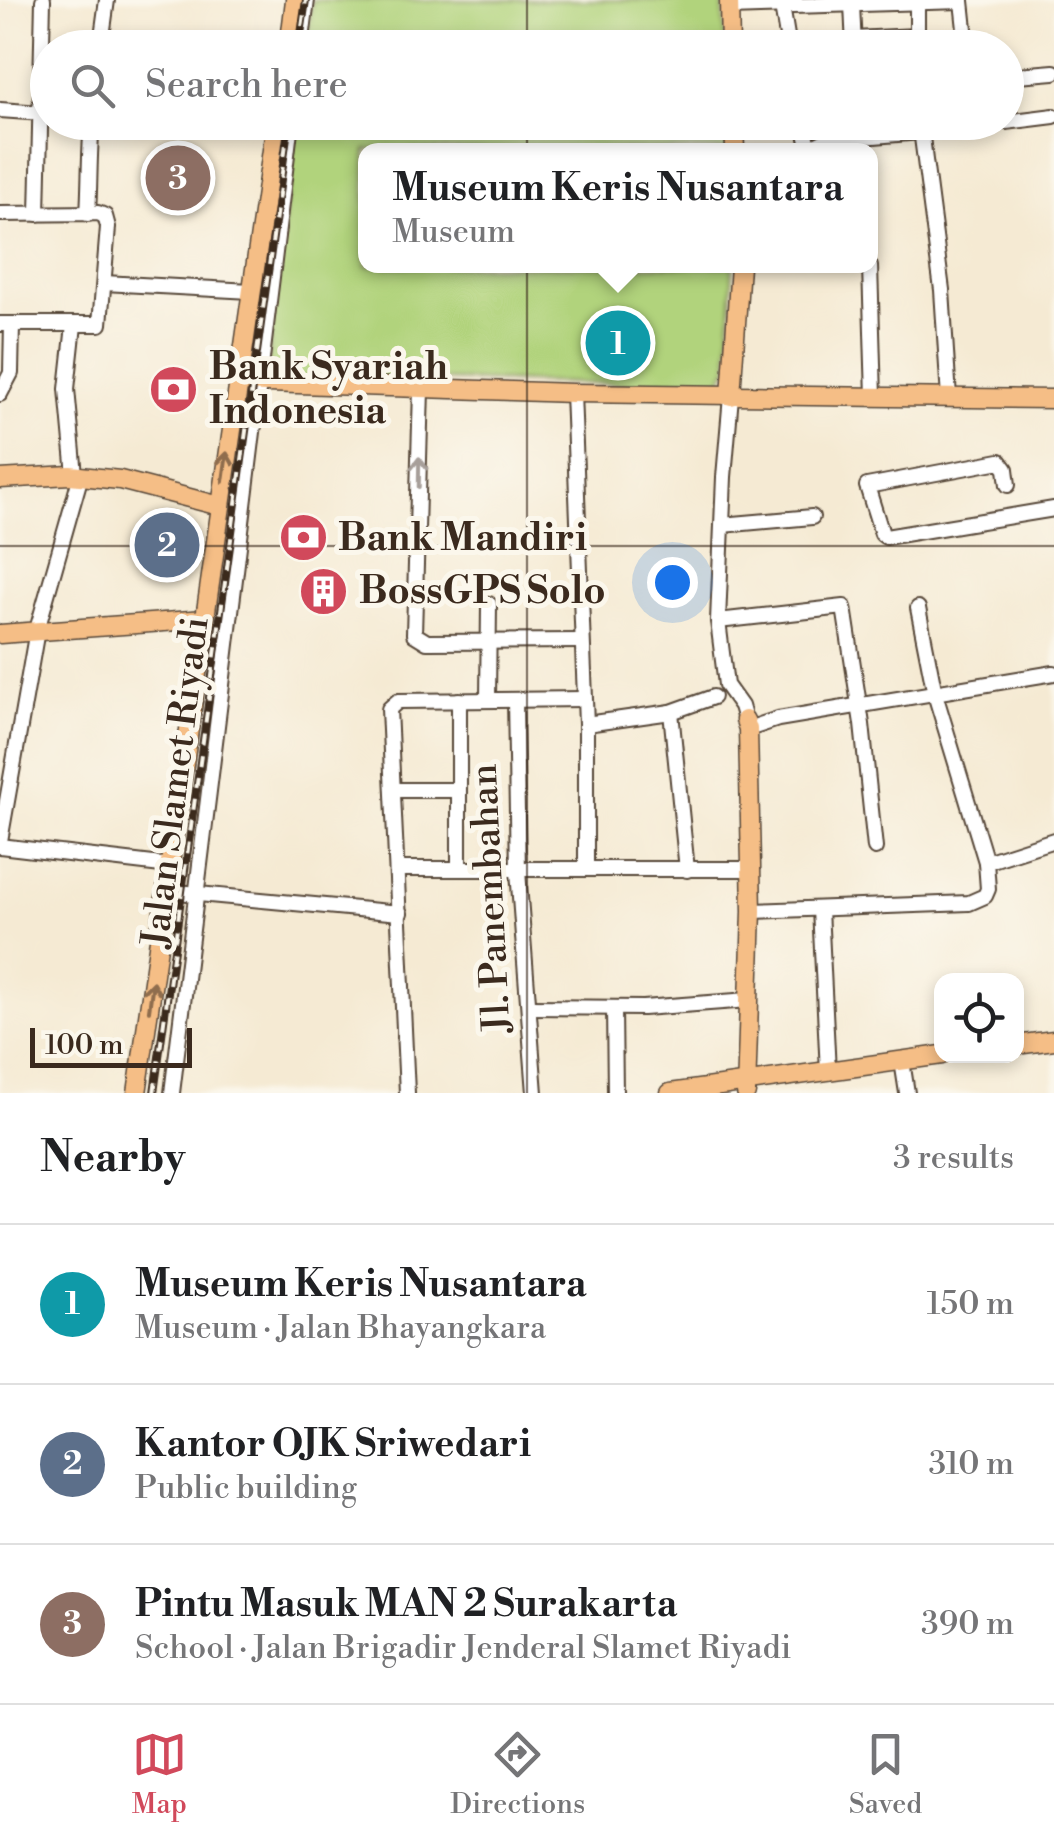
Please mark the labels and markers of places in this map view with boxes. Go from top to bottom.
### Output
pin: 3 [146,140,210,216]
pin: 1 [586,306,650,380]
place label: Bank Syariah Indonesia [209,344,448,435]
bank icon: Bank Syariah Indonesia [148,363,200,415]
pin: 2 [134,508,200,582]
bank icon: Bank Mandiri [277,512,329,564]
place label: Bank Mandiri [338,515,587,562]
building icon: BossGPS Solo [298,565,350,617]
place label: BossGPS Solo [359,568,606,615]

